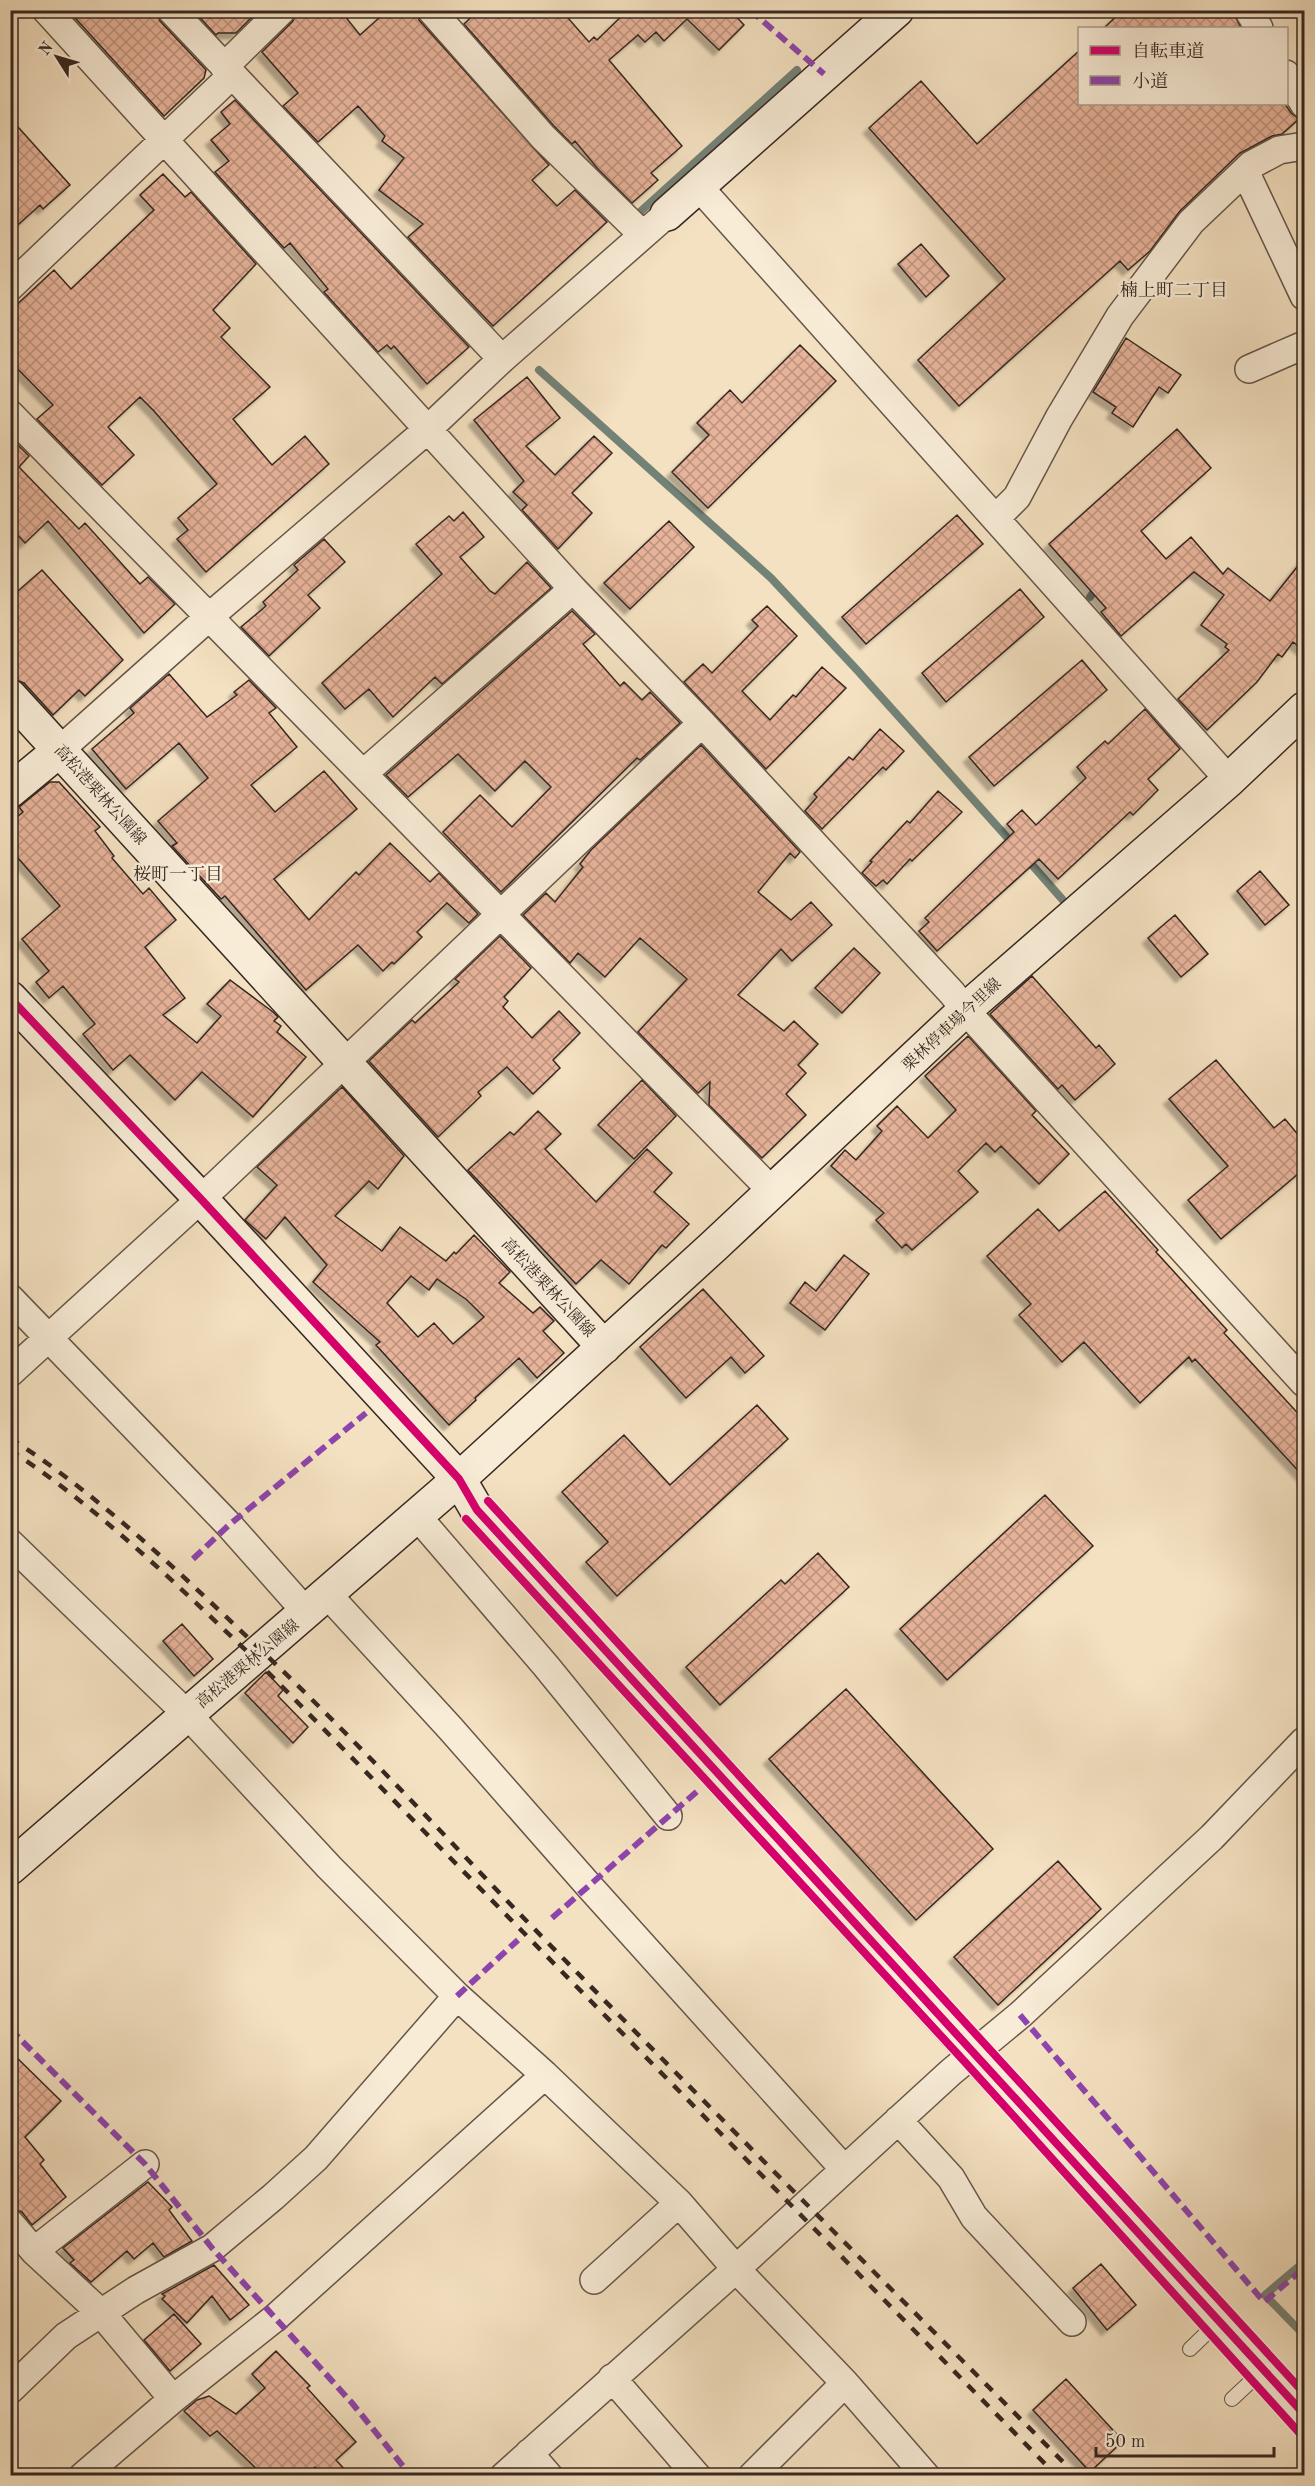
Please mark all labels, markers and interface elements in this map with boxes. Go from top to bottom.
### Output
north arrow [27,27,87,87]
legend [1078,27,1288,105]
text: N [37,39,57,59]
text: 自転車道 [1132,41,1204,61]
text: 小道 [1132,71,1168,91]
district label: 楠上町二丁目 [1120,280,1228,300]
street label: 高松港栗林公園線 [51,741,150,848]
district label: 桜町一丁目 [133,864,223,884]
street label: 栗林停車場今里線 [899,974,1005,1075]
street label: 高松港栗林公園線 [498,1235,599,1341]
street label: 高松港栗林公園線 [193,1616,302,1712]
scale bar [1096,2420,1274,2458]
text: 50 m [1105,2433,1145,2451]

